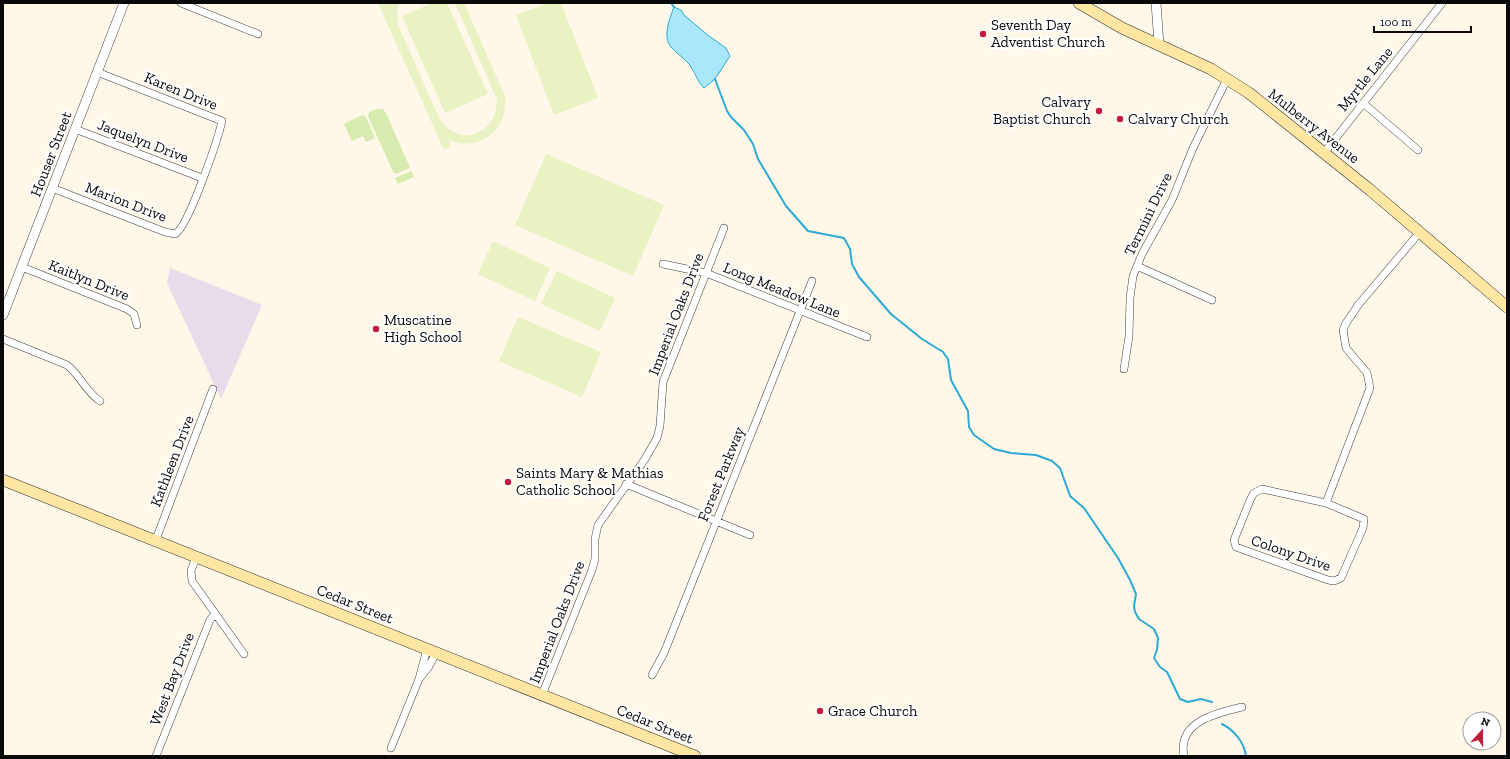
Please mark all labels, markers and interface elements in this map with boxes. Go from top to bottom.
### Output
scale bar [1374,8,1471,34]
text: 100 m [1380,15,1412,29]
place label: Seventh Day Adventist Church [991,16,1106,51]
marker: Seventh Day Adventist Church [978,29,988,39]
street label: Myrtle Lane [1334,43,1396,115]
street label: Karen Drive [142,68,220,114]
street label: Mulberry Avenue [1265,85,1363,167]
place label: Calvary Baptist Church [993,93,1092,128]
marker: Calvary Baptist Church [1094,106,1104,116]
street label: Houser Street [27,108,76,199]
place label: Calvary Church [1128,110,1229,128]
marker: Calvary Church [1115,114,1125,124]
street label: Jaquelyn Drive [95,115,191,167]
street label: Termini Drive [1120,169,1176,259]
street label: Marion Drive [83,178,169,226]
street label: Imperial Oaks Drive [644,250,708,378]
street label: Kaitlyn Drive [46,256,132,304]
street label: Long Meadow Lane [721,258,843,322]
place label: Muscatine High School [384,311,462,346]
marker: Muscatine High School [371,324,381,334]
street label: Kathleen Drive [146,413,198,509]
street label: Forest Parkway [694,424,748,524]
place label: Saints Mary & Mathias Catholic School [516,464,664,499]
marker: Saints Mary & Mathias Catholic School [503,477,513,487]
street label: Colony Drive [1249,531,1333,575]
street label: Imperial Oaks Drive [525,558,589,686]
street label: Cedar Street [314,580,396,628]
street label: West Bay Drive [146,630,198,728]
street label: Cedar Street [614,700,696,748]
place label: Grace Church [828,702,918,720]
marker: Grace Church [815,706,825,716]
north arrow [1462,711,1502,751]
text: N [1479,715,1492,730]

